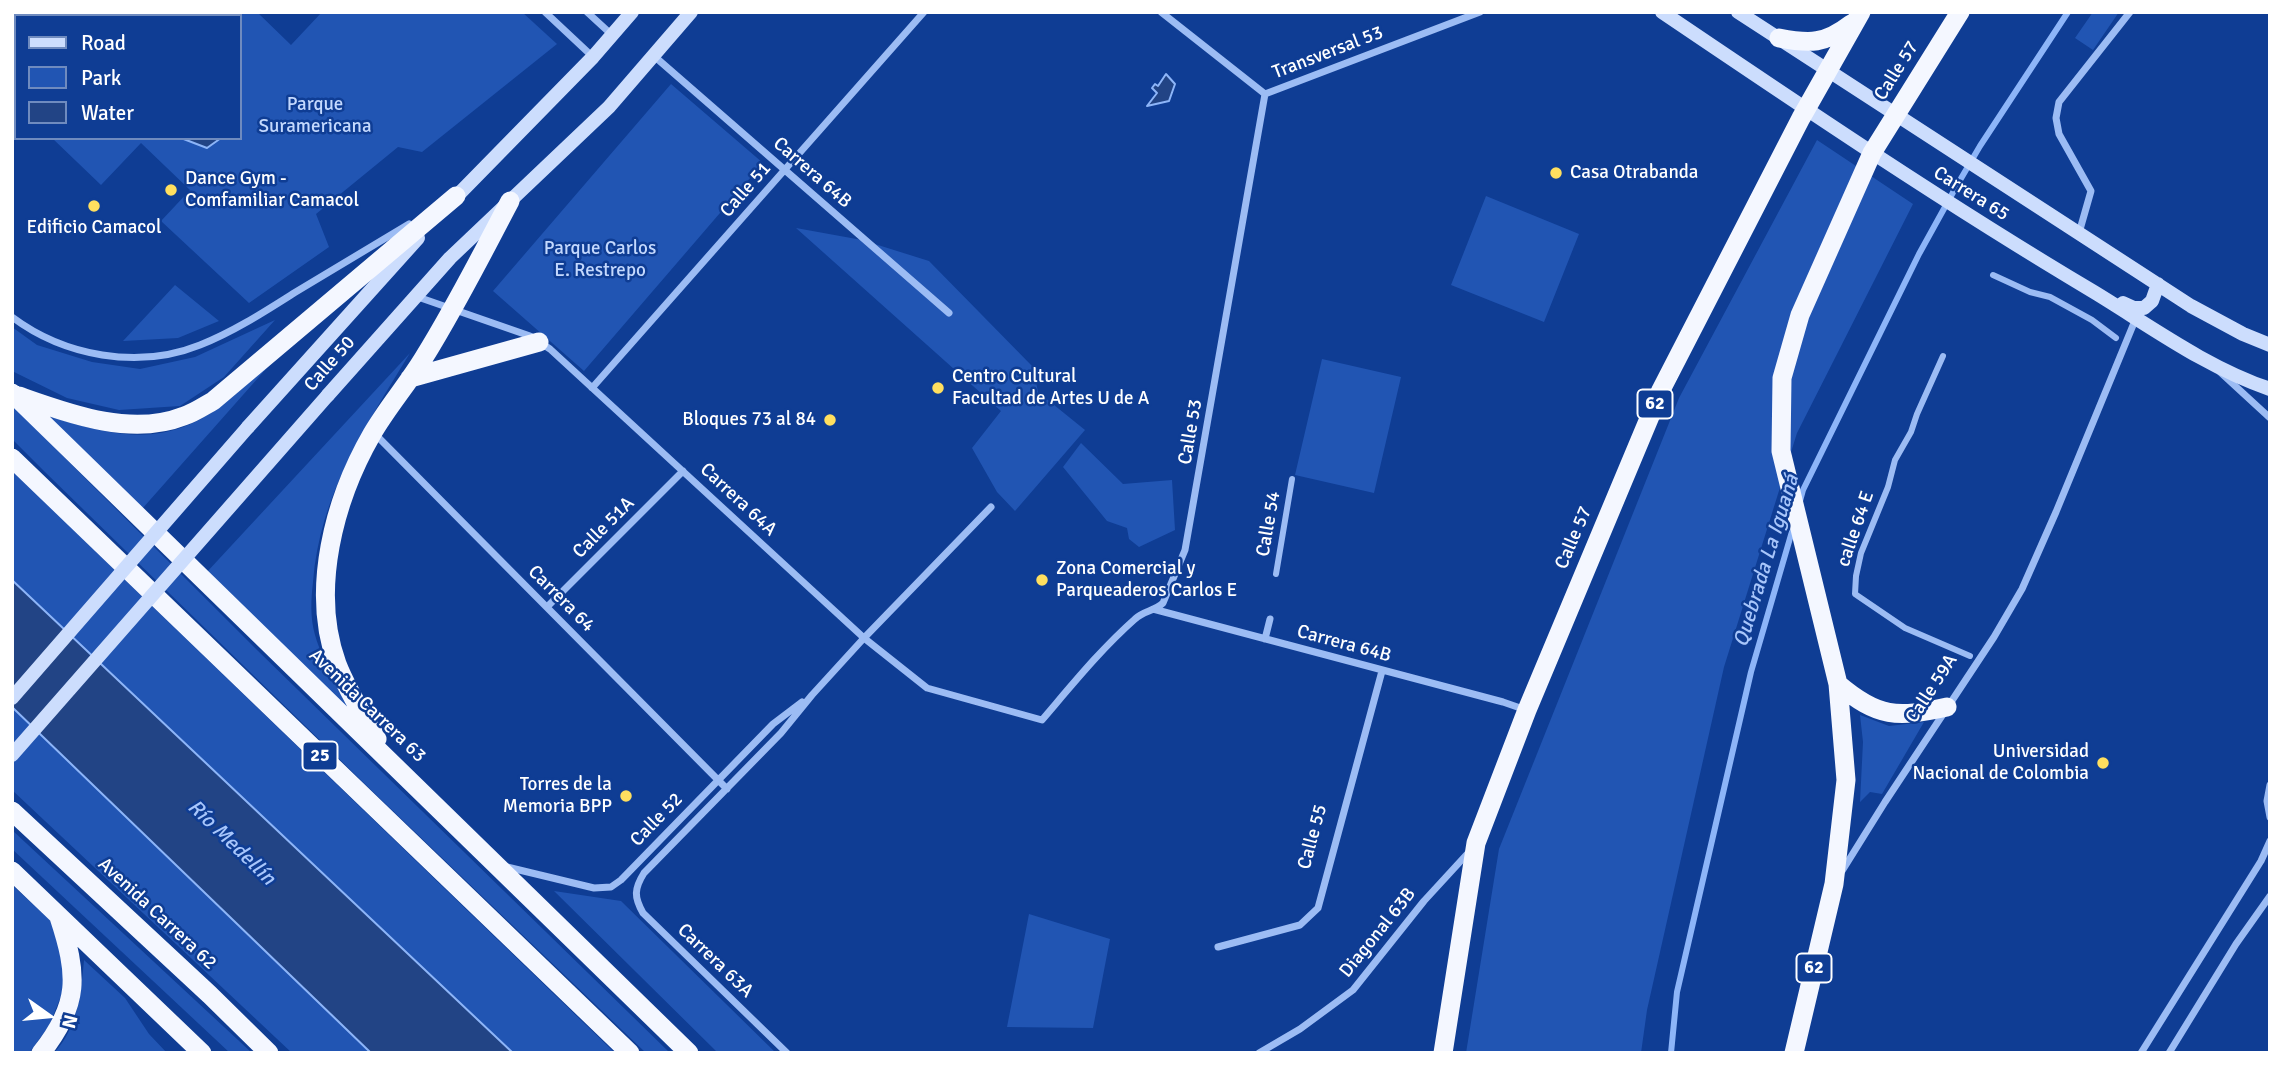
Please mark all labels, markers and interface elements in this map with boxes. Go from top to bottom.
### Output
legend [14,14,242,140]
street label: Transversal 53 [1269,21,1387,85]
text: Road [81,30,126,56]
street label: Calle 57 [1870,37,1924,105]
text: Park [81,65,121,91]
park label: Parque Suramericana [258,94,372,138]
text: Water [81,100,134,126]
street label: Carrera 64B [768,133,856,213]
street label: Calle 51 [716,158,776,222]
place label: Casa Otrabanda [1570,162,1698,184]
street label: Carrera 65 [1929,162,2013,226]
marker: Casa Otrabanda [1548,165,1564,181]
place label: Dance Gym - Comfamiliar Camacol [185,168,359,212]
marker: Dance Gym - Comfamiliar Camacol [163,182,179,198]
marker: Edificio Camacol [86,198,102,214]
place label: Edificio Camacol [27,217,161,239]
park label: Parque Carlos E. Restrepo [544,238,656,282]
street label: Calle 50 [300,332,360,396]
place label: Centro Cultural Facultad de Artes U de A [952,366,1149,410]
marker: Centro Cultural Facultad de Artes U de A [930,380,946,396]
road number: 62 [1638,390,1672,418]
street label: Calle 53 [1174,398,1208,466]
place label: Bloques 73 al 84 [682,409,816,431]
marker: Bloques 73 al 84 [822,412,838,428]
street label: Carrera 64A [695,459,781,541]
water label: Quebrada La Iguaná [1729,472,1805,650]
street label: calle 64 E [1832,488,1880,570]
street label: Calle 54 [1252,490,1286,558]
street label: Calle 51A [569,493,639,563]
street label: Calle 57 [1551,503,1597,573]
place label: Zona Comercial y Parqueaderos Carlos E [1056,558,1237,602]
street label: Carrera 64 [523,561,599,637]
marker: Zona Comercial y Parqueaderos Carlos E [1034,572,1050,588]
street label: Carrera 64B [1294,620,1394,668]
street label: Avenida Carrera 63 [304,644,430,768]
street label: Calle 59A [1901,650,1963,728]
place label: Universidad Nacional de Colombia [1912,741,2089,785]
road number: 25 [302,742,338,770]
marker: Universidad Nacional de Colombia [2095,755,2111,771]
place label: Torres de la Memoria BPP [503,774,612,818]
marker: Torres de la Memoria BPP [618,788,634,804]
street label: Calle 52 [626,788,688,852]
water label: Río Medellín [182,795,280,891]
street label: Calle 55 [1293,802,1333,872]
street label: Avenida Carrera 62 [93,853,221,975]
street label: Diagonal 63B [1335,884,1421,982]
street label: Carrera 63A [672,919,758,1003]
road number: 62 [1797,953,1832,982]
north arrow [14,981,84,1051]
text: N [56,1012,83,1031]

